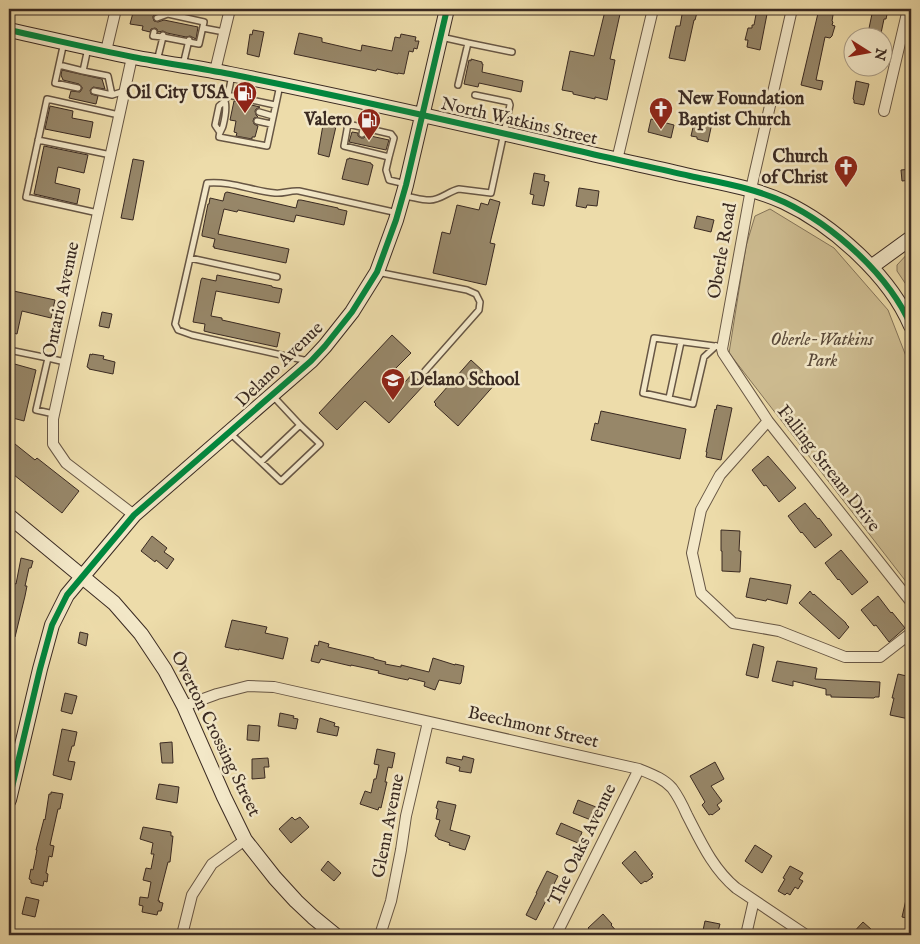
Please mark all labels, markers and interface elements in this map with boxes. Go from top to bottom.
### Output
north arrow [842,28,892,78]
text: N [870,46,890,62]
fuel station icon: Oil City USA [232,80,258,114]
place label: Oil City USA [126,82,229,105]
place label: New Foundation Baptist Church [677,88,805,132]
street label: North Watkins Street [438,93,600,151]
church icon: New Foundation Baptist Church [648,96,674,130]
fuel station icon: Valero [356,107,382,141]
place label: Valero [303,109,352,132]
place label: Church of Christ [762,146,829,190]
church icon: Church of Christ [833,154,859,188]
street label: Oberle Road [703,201,743,301]
street label: Ontario Avenue [38,240,86,360]
street label: Delano Avenue [231,317,329,413]
park label: Oberle-Watkins Park [771,329,874,373]
school or university icon: Delano School [380,367,406,401]
place label: Delano School [410,369,520,392]
street label: Falling Stream Drive [771,401,885,537]
street label: Overton Crossing Street [165,647,265,821]
street label: Beechmont Street [465,702,601,754]
street label: Glenn Avenue [368,772,410,880]
street label: The Oaks Avenue [544,780,622,910]

